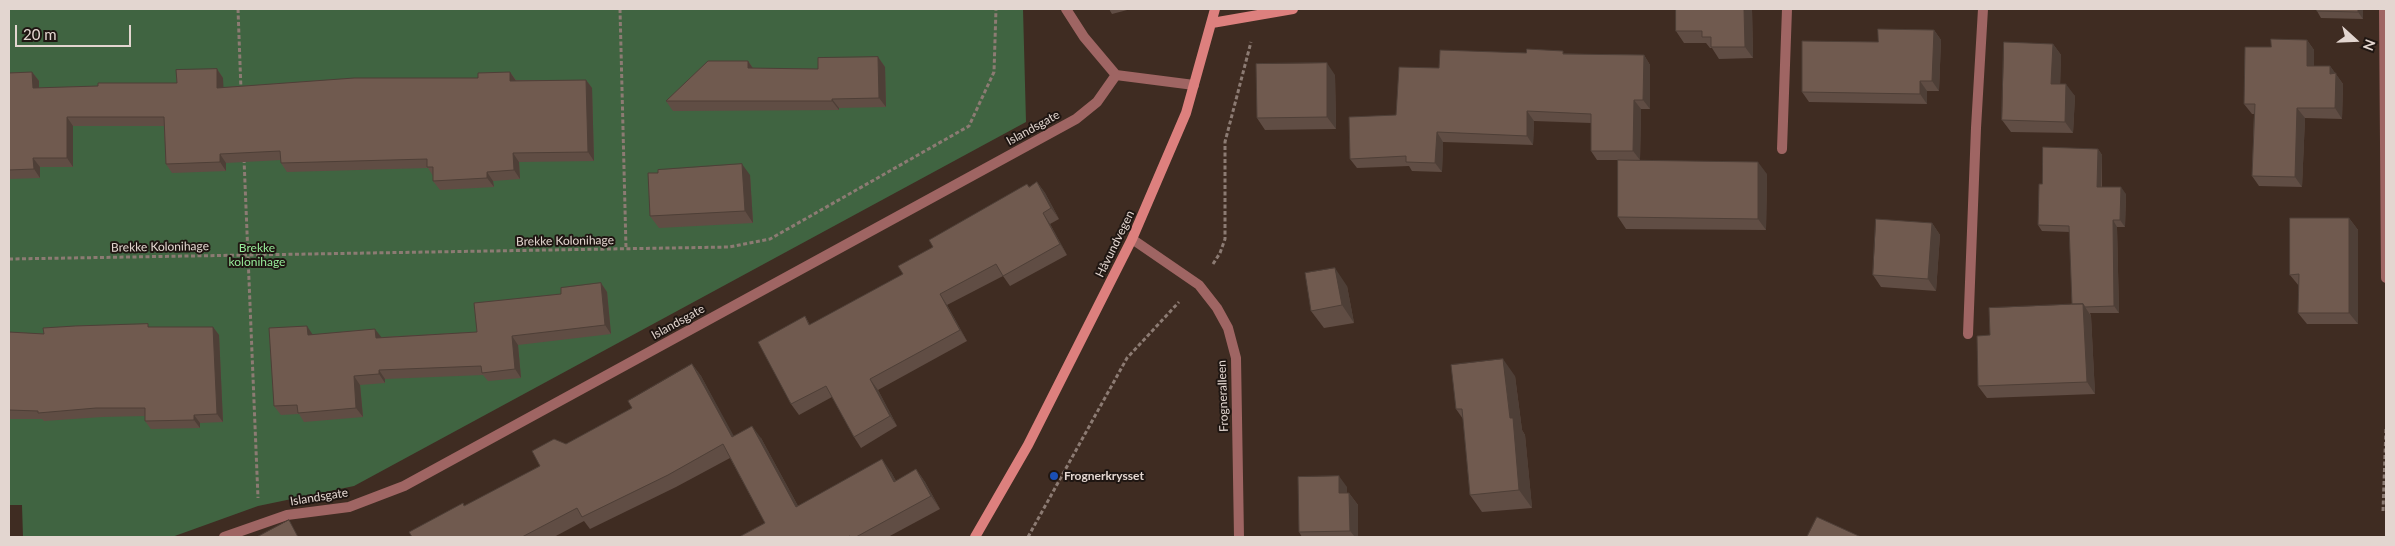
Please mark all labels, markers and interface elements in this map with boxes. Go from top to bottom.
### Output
scale bar [18,15,134,47]
north arrow [2330,15,2380,65]
text: 20 m [23,25,57,43]
text: N [2360,37,2379,53]
street label: Islandsgate [1004,108,1062,148]
street label: Håvundvegen [1093,208,1137,280]
street label: Brekke Kolonihage [516,233,614,249]
street label: Brekke Kolonihage [111,239,209,255]
park label: Brekke kolonihage [229,241,285,269]
street label: Islandsgate [649,302,707,342]
street label: Frogneralleen [1215,360,1231,432]
place label: Frognerkrysset [1064,469,1144,483]
marker: Frognerkrysset [1048,470,1060,482]
street label: Islandsgate [289,485,349,509]

